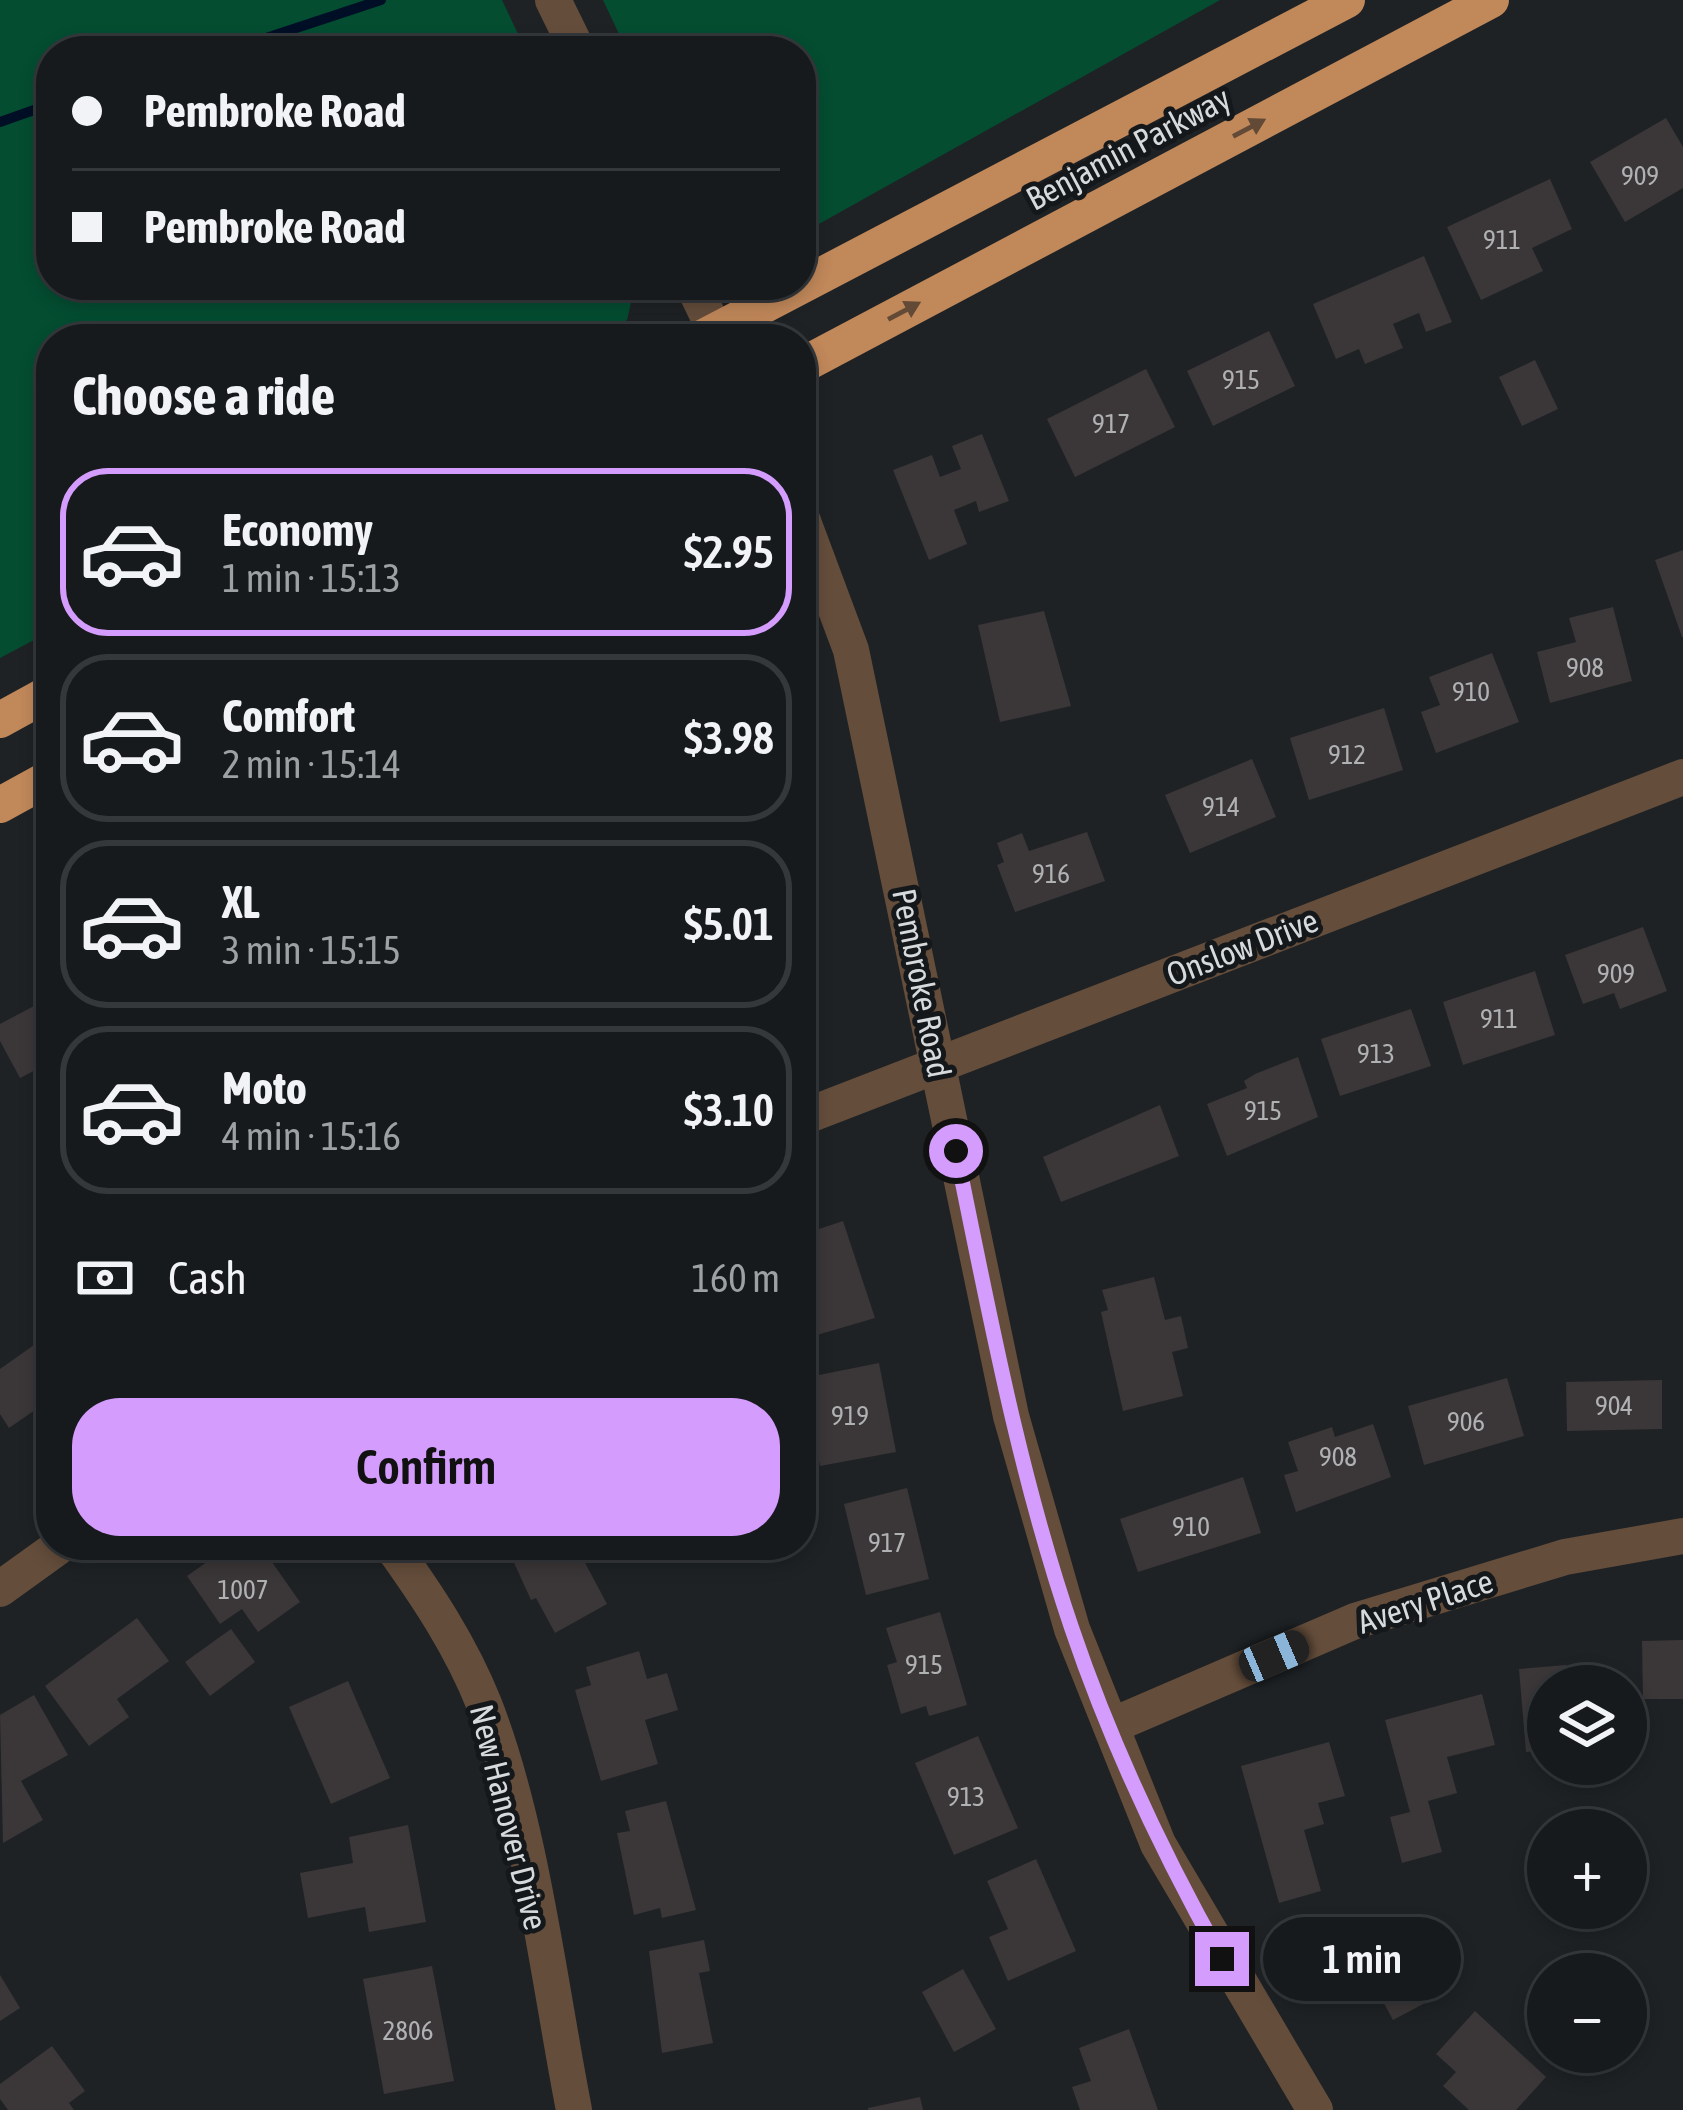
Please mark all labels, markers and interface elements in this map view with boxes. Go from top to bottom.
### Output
street label: Benjamin Parkway [1020,78,1236,218]
text: Pembroke Road [144,85,406,137]
one-way arrow [1231,119,1266,139]
house number: 909 [1621,160,1659,191]
text: Pembroke Road [144,201,406,253]
house number: 911 [1483,224,1521,255]
one-way arrow [887,301,922,322]
house number: 915 [1222,364,1260,395]
text: Choose a ride [72,365,335,426]
house number: 917 [1092,408,1130,439]
icon: car [78,498,186,606]
text: Economy [222,504,373,556]
text: $2.95 [684,526,774,578]
text: 1 min · 15:13 [222,556,401,600]
house number: 908 [1566,652,1604,683]
house number: 910 [1452,676,1490,707]
icon: car [78,684,186,792]
text: Comfort [222,690,355,742]
text: $3.98 [684,712,774,764]
house number: 912 [1328,739,1366,770]
text: 2 min · 15:14 [222,742,401,786]
house number: 914 [1202,791,1240,822]
house number: 916 [1032,858,1070,889]
icon: car [78,870,186,978]
text: XL [222,876,260,928]
street label: Pembroke Road [885,885,959,1081]
text: $5.01 [684,898,774,950]
street label: Onslow Drive [1161,901,1323,993]
text: 3 min · 15:15 [222,928,401,972]
house number: 909 [1597,958,1635,989]
house number: 911 [1480,1003,1518,1034]
house number: 913 [1357,1038,1395,1069]
icon: car [78,1056,186,1164]
text: Moto [222,1062,307,1114]
text: $3.10 [684,1084,774,1136]
house number: 915 [1244,1095,1282,1126]
text: 4 min · 15:16 [222,1114,401,1158]
route start [929,1124,983,1178]
icon: cash [72,1245,138,1311]
text: Cash [168,1252,247,1304]
text: 160 m [692,1256,780,1300]
house number: 904 [1595,1390,1633,1421]
button: Confirm [72,1398,780,1536]
house number: 919 [831,1400,869,1431]
house number: 906 [1447,1406,1485,1437]
house number: 908 [1319,1441,1357,1472]
house number: 910 [1172,1511,1210,1542]
house number: 917 [868,1527,906,1558]
street label: Avery Place [1353,1561,1497,1641]
house number: 1007 [218,1574,268,1605]
car [1234,1625,1314,1687]
house number: 915 [905,1649,943,1680]
map controls [1527,1665,1647,2073]
button: layers [1527,1665,1647,1785]
street label: New Hanover Drive [463,1701,555,1933]
house number: 913 [947,1781,985,1812]
button: + [1527,1809,1647,1929]
callout: 1 min [1264,1917,1462,2001]
route end [1195,1932,1249,1986]
text: 1 min [1322,1937,1402,1981]
button: − [1527,1953,1647,2073]
house number: 2806 [383,2015,433,2046]

